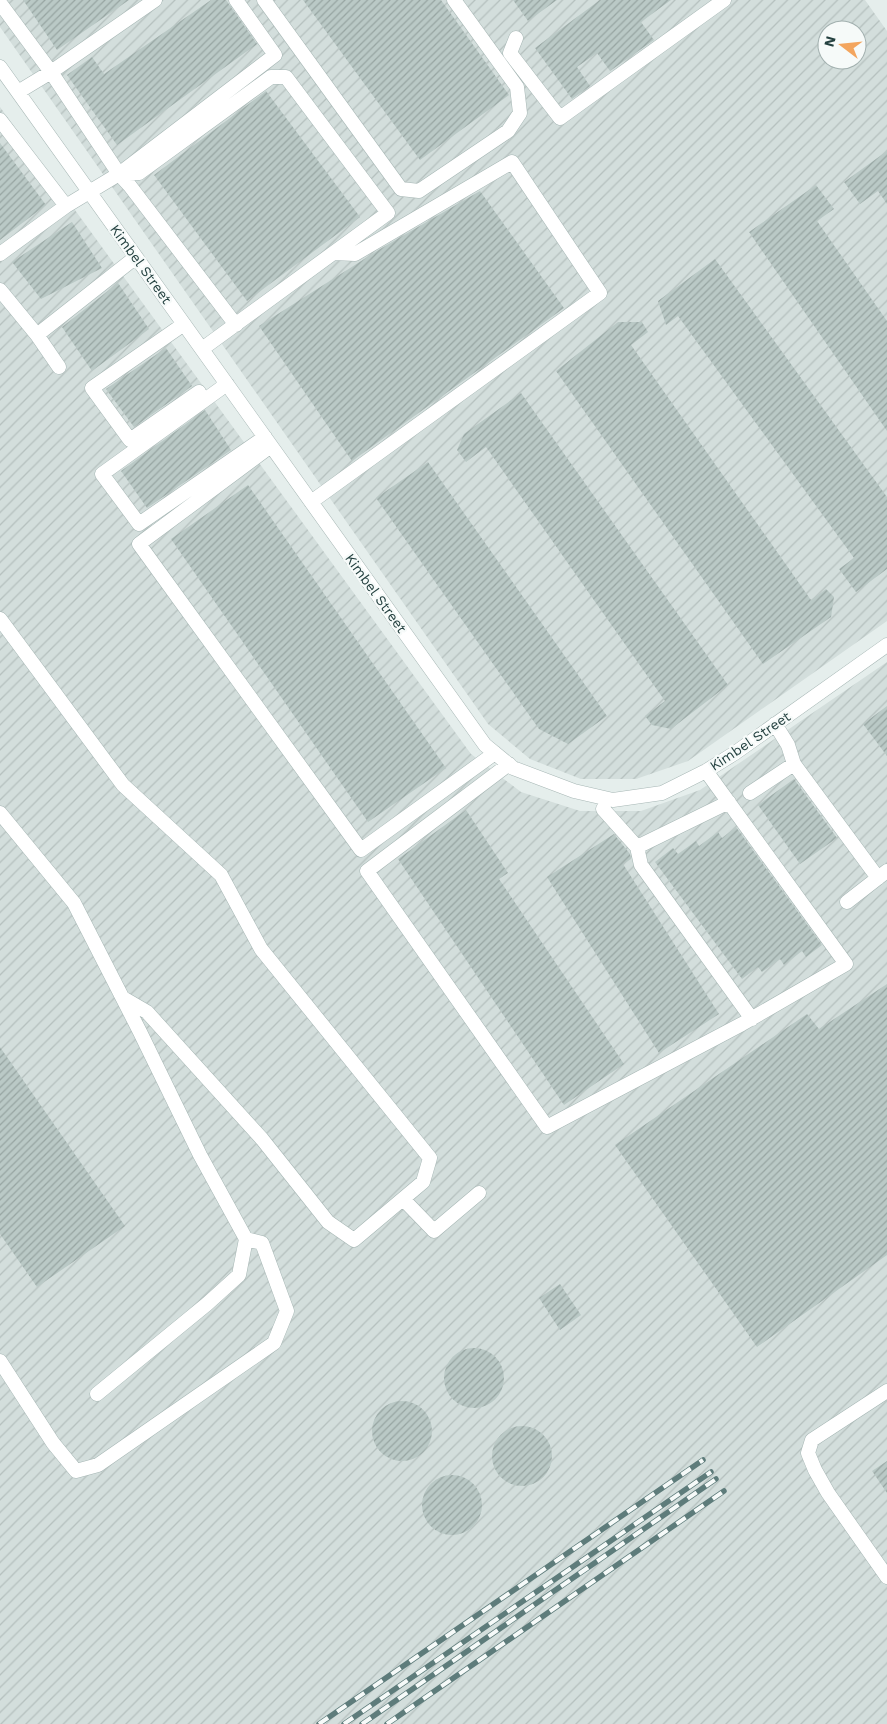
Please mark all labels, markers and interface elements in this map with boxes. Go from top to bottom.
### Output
north arrow [817,20,867,70]
text: N [820,34,839,49]
street label: Kimbel Street [107,221,175,307]
street label: Kimbel Street [342,550,410,636]
street label: Kimbel Street [707,708,793,774]

